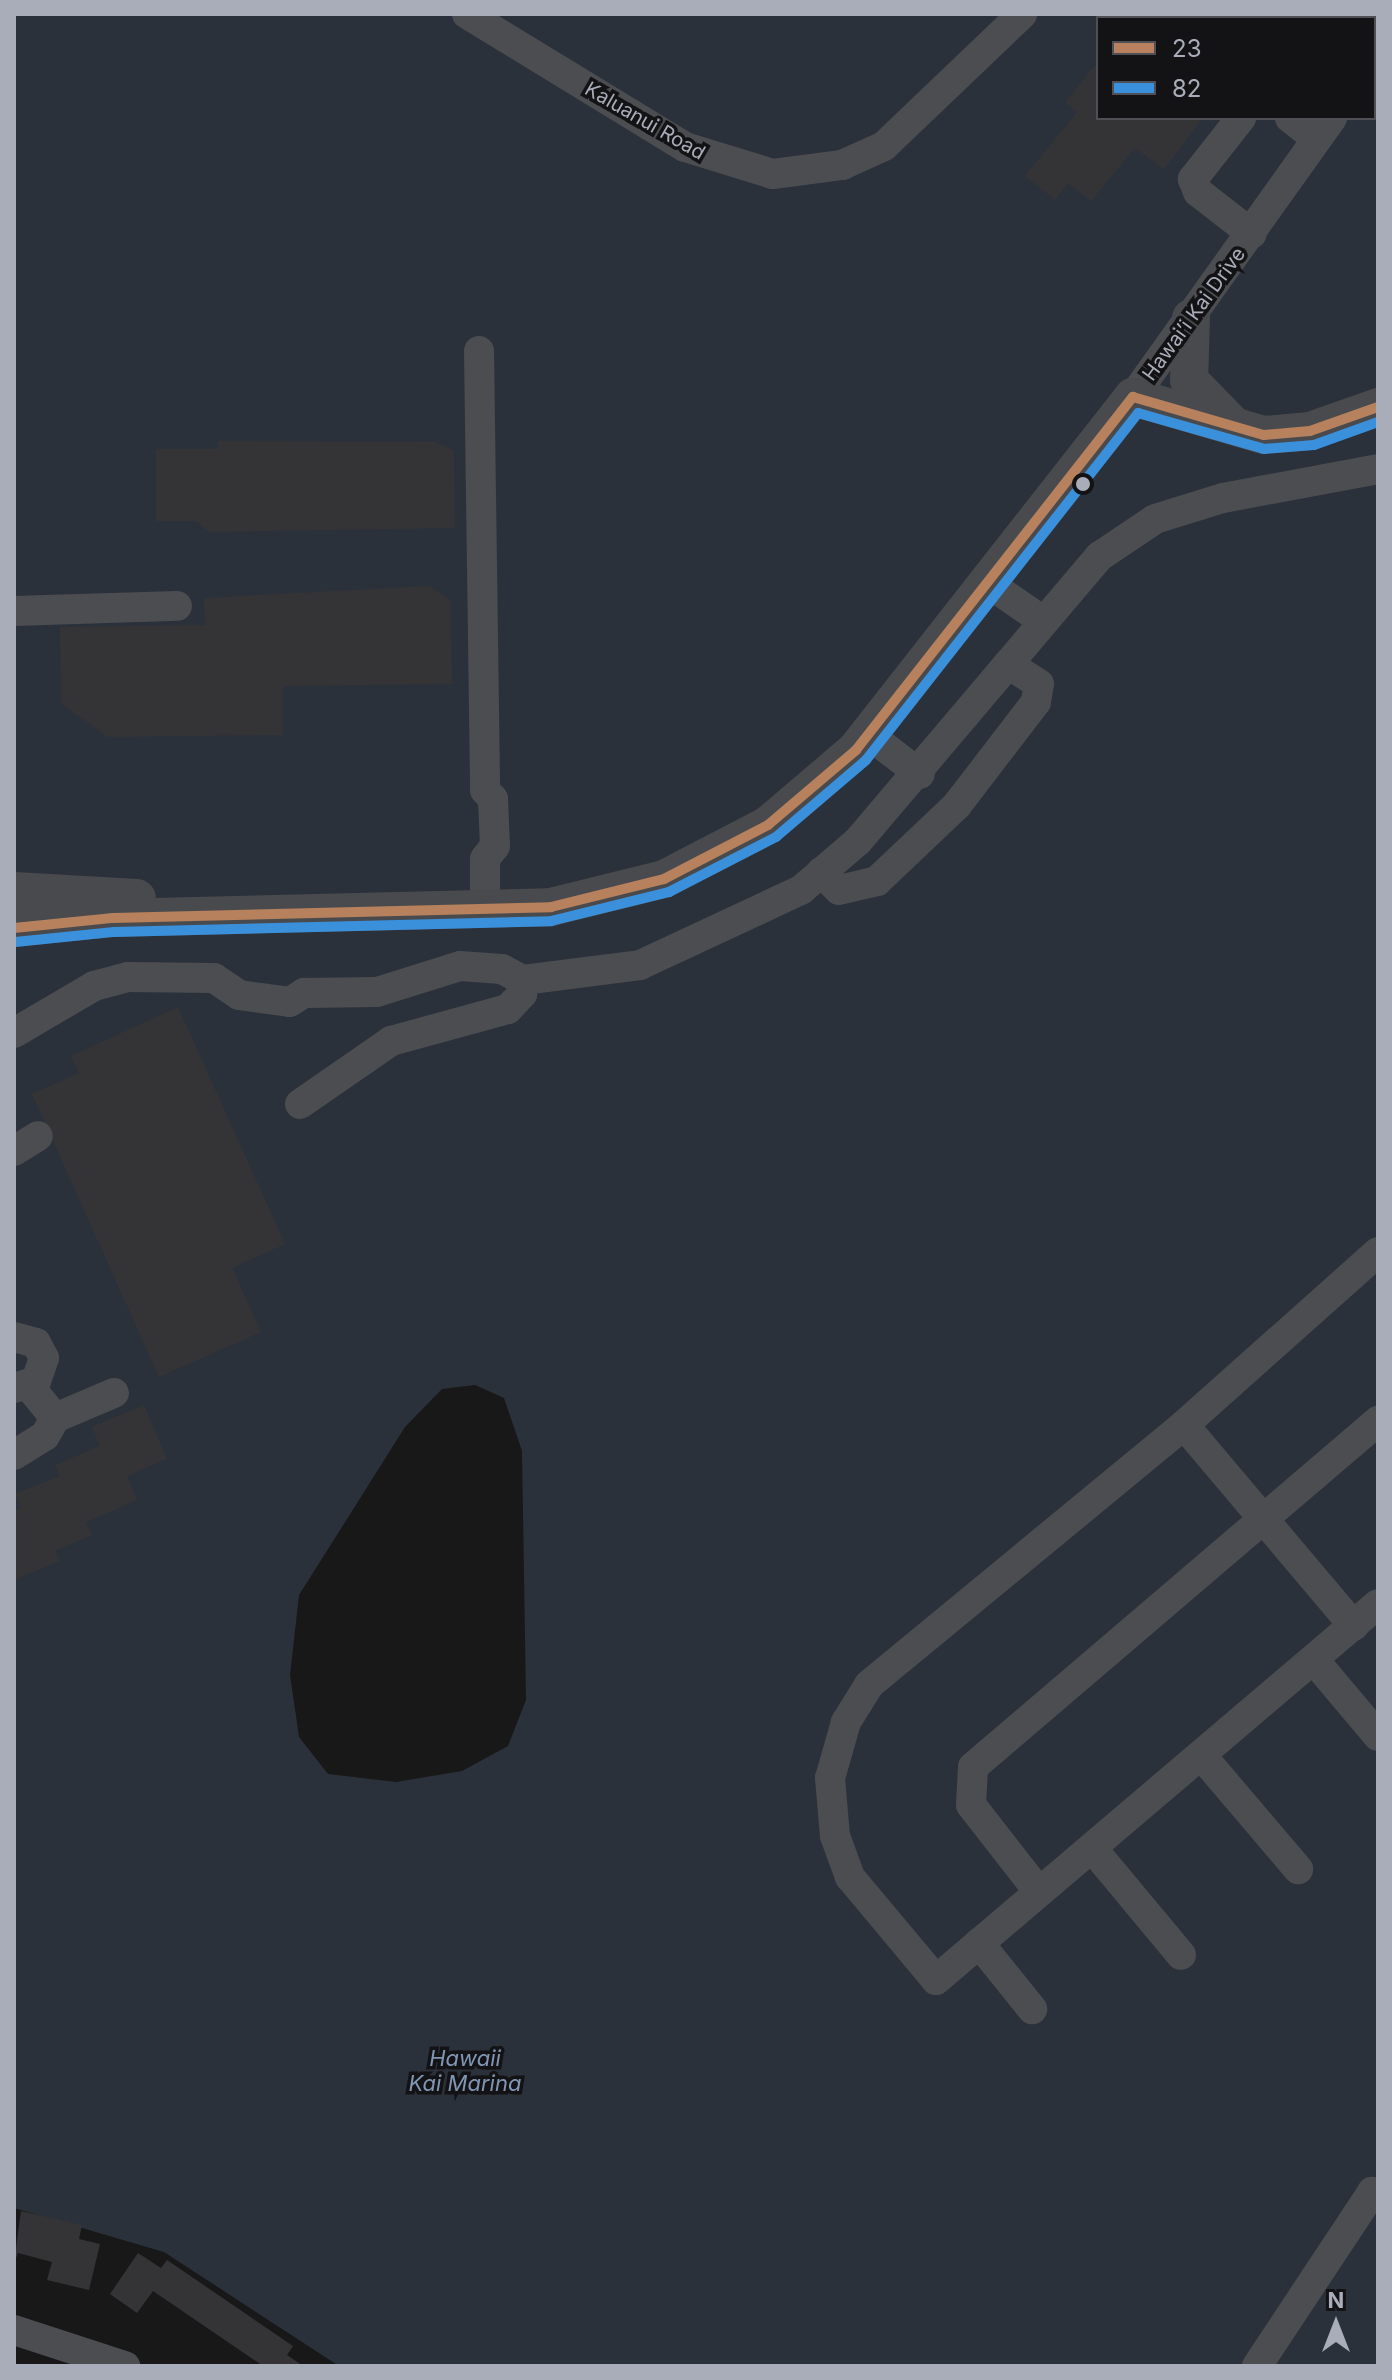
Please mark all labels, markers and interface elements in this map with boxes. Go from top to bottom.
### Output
legend [1096,16,1376,120]
text: 23 [1172,34,1201,63]
text: 82 [1172,74,1201,103]
street label: Kaluanui Road [581,77,709,165]
street label: Hawai’i Kai Drive [1138,243,1250,385]
unlabelled marker [1075,476,1091,492]
water label: Hawaii Kai Marina [409,2045,521,2096]
north arrow [1296,2284,1376,2364]
text: N [1328,2287,1344,2313]

